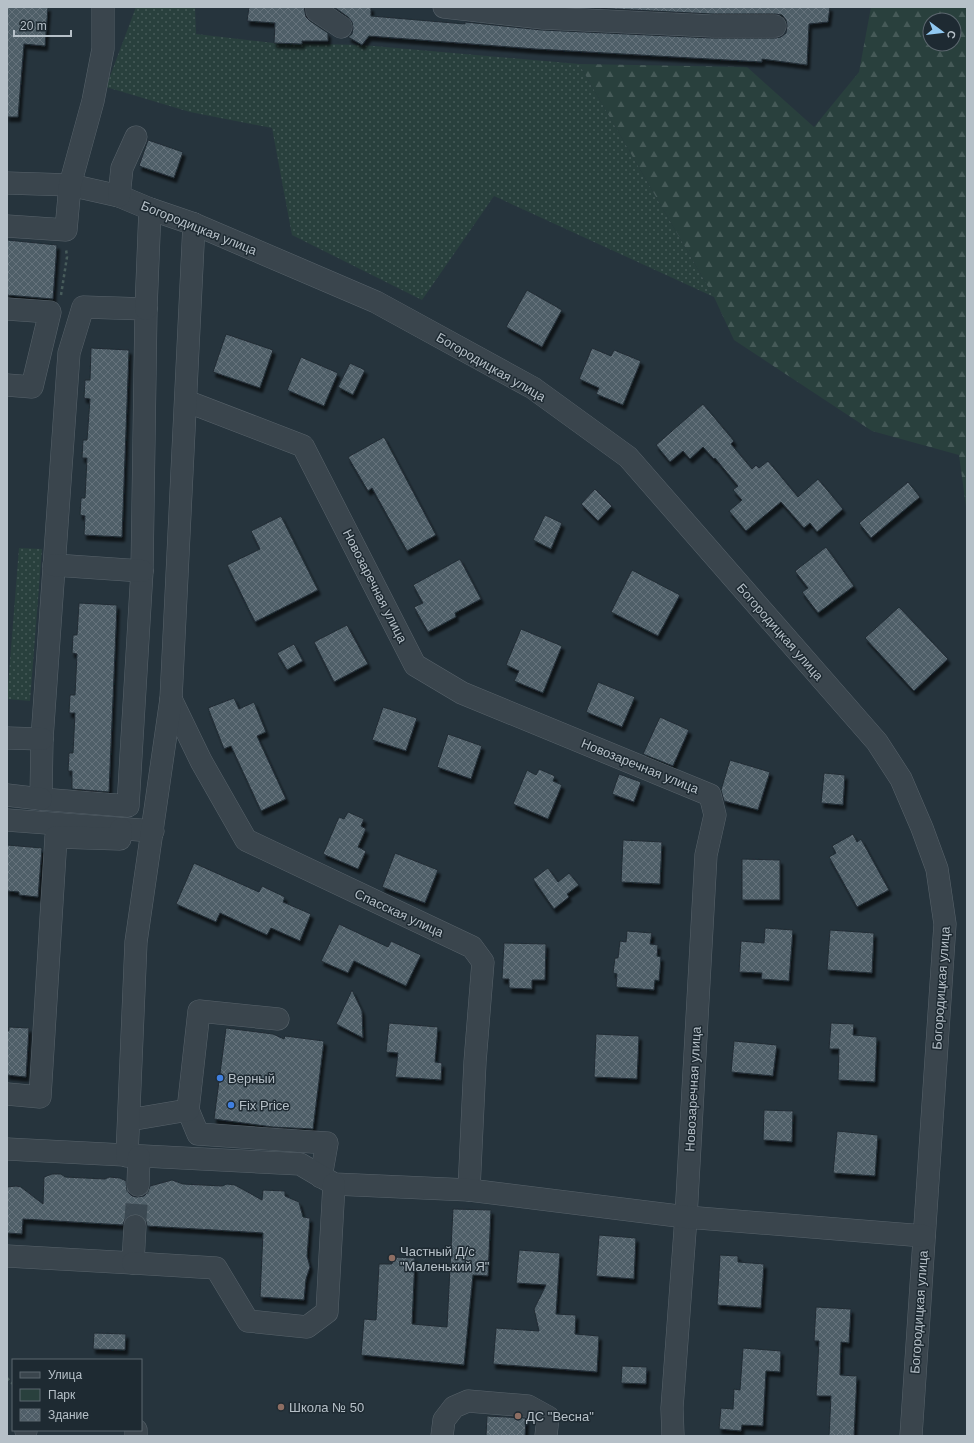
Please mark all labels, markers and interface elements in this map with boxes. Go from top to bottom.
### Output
scale bar [14,12,71,38]
north arrow [922,12,962,52]
text: 20 m [20,19,47,33]
text: С [945,29,958,40]
street label: Богородицкая улица [139,198,260,258]
street label: Богородицкая улица [434,330,549,405]
street label: Новозаречная улица [340,527,410,646]
street label: Богородицкая улица [734,580,827,684]
street label: Новозаречная улица [579,736,702,797]
street label: Спасская улица [352,886,446,940]
street label: Богородицкая улица [929,925,953,1050]
street label: Новозаречная улица [682,1025,704,1152]
place label: Верный [228,1071,275,1086]
marker: Верный [215,1073,225,1083]
place label: Fix Price [239,1098,290,1113]
marker: Fix Price [226,1100,236,1110]
place label: Частный Д/с "Маленький Я" [400,1244,490,1274]
street label: Богородицкая улица [907,1249,931,1374]
marker: Частный Д/с "Маленький Я" [387,1253,397,1263]
legend [12,1359,142,1431]
text: Улица [48,1368,82,1382]
text: Парк [48,1388,76,1402]
place label: Школа № 50 [289,1400,364,1415]
marker: Школа № 50 [276,1402,286,1412]
text: Здание [48,1408,89,1422]
place label: ДС "Весна" [526,1409,594,1424]
marker: ДС "Весна" [513,1411,523,1421]

